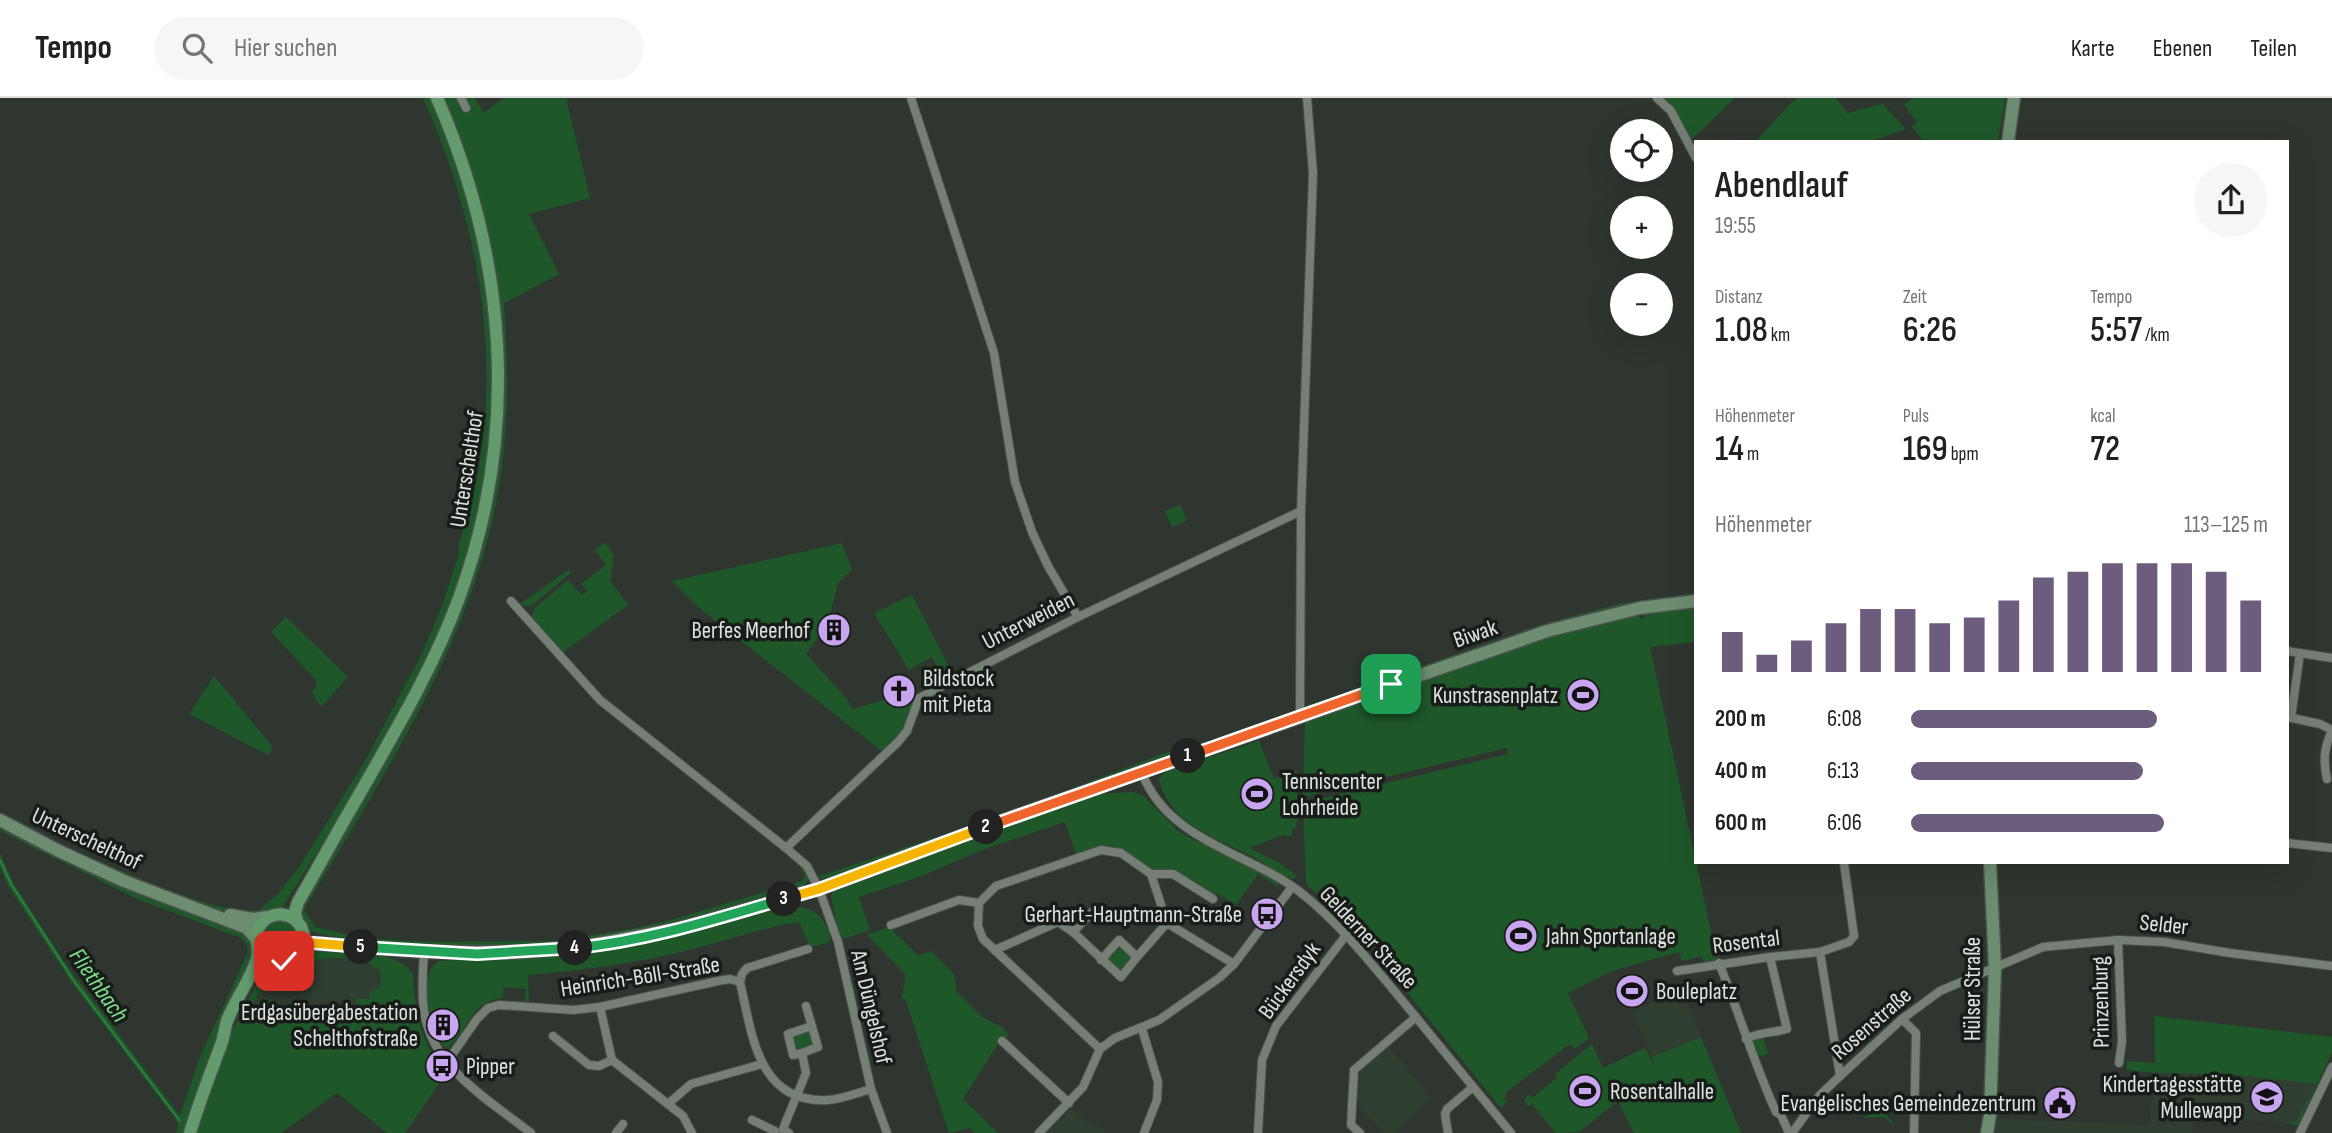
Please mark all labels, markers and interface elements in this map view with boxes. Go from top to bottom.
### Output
search box [154,17,644,80]
text: Tempo [35,28,112,68]
icon: search [178,29,216,67]
text: Hier suchen [234,33,337,64]
text: Karte [2071,34,2115,63]
text: Ebenen [2153,34,2212,63]
text: Teilen [2250,34,2297,63]
map controls [1610,119,1673,336]
button: locate [1610,119,1673,182]
text: Abendlauf [1715,163,1848,208]
button: share [2194,163,2268,237]
button: + [1610,196,1673,259]
text: 19:55 [1715,212,1756,240]
button: − [1610,273,1673,336]
text: Distanz [1715,286,1763,309]
text: Zeit [1903,286,1927,309]
text: Tempo [2090,286,2132,309]
text: 1.08 [1715,309,1768,352]
text: 6:26 [1903,309,1957,352]
text: 5:57 [2090,309,2142,352]
text: km [1768,324,1790,347]
text: /km [2142,324,2170,347]
text: Höhenmeter [1715,405,1795,428]
text: Puls [1903,405,1929,428]
text: kcal [2090,405,2115,428]
street label: Unterschelthof [444,409,490,529]
text: 14 [1715,428,1744,471]
text: 169 [1903,428,1948,471]
text: 72 [2090,428,2120,471]
text: m [1744,443,1759,466]
text: bpm [1948,443,1979,466]
text: Höhenmeter [1715,511,1812,539]
text: 113–125 m [2184,511,2268,539]
street label: Unterweiden [978,586,1079,656]
building icon: Berfes Meerhof [815,611,853,649]
street label: Biwak [1450,613,1501,654]
place label: Berfes Meerhof [692,617,810,645]
pin [1361,654,1421,714]
place label: Bildstock mit Pieta [923,665,994,719]
icon: arrive [1372,665,1410,703]
church icon: Bildstock mit Pieta [880,672,918,710]
sports icon: Kunstrasenplatz [1564,676,1602,714]
place label: Kunstrasenplatz [1433,682,1558,710]
text: 200 m [1715,705,1766,733]
text: 6:08 [1827,705,1862,733]
pin: 1 [1170,738,1206,774]
text: 1 [1184,744,1191,767]
text: 400 m [1715,757,1766,785]
text: 6:13 [1827,757,1859,785]
place label: Tenniscenter Lohrheide [1282,768,1383,822]
sports icon: Tenniscenter Lohrheide [1238,775,1276,813]
street label: Unterschelthof [27,801,146,877]
text: 600 m [1715,809,1767,837]
text: 6:06 [1827,809,1862,837]
pin: 2 [968,810,1004,844]
text: 2 [981,815,990,838]
street label: Gelderner Straße [1313,880,1423,995]
pin: 3 [766,882,802,916]
text: 3 [779,887,788,910]
bus stop icon: Gerhart-Hauptmann-Straße [1248,895,1286,933]
place label: Gerhart-Hauptmann-Straße [1024,901,1242,929]
street label: Selder [2138,909,2190,942]
sports icon: Jahn Sportanlage [1502,917,1540,955]
place label: Jahn Sportanlage [1545,923,1676,951]
street label: Rosental [1711,924,1781,960]
pin: 5 [344,930,378,964]
pin: 4 [558,930,592,966]
pin [254,931,314,991]
text: 5 [356,935,365,958]
text: 4 [570,936,579,959]
street label: Bückersdyk [1252,936,1327,1025]
street label: Hülser Straße [1959,937,1987,1041]
icon: check [265,942,303,980]
water label: Fliethbach [63,943,134,1028]
street label: Am Düngelshof [844,946,898,1067]
street label: Heinrich-Böll-Straße [558,951,722,1003]
street label: Prinzenburg [2086,956,2116,1048]
sports icon: Bouleplatz [1613,972,1651,1010]
place label: Bouleplatz [1656,978,1737,1006]
street label: Rosenstraße [1826,982,1917,1066]
place label: Erdgasübergabestation Schelthofstraße [241,999,418,1053]
building icon: Erdgasübergabestation Schelthofstraße [424,1006,462,1044]
bus stop icon: Pipper [423,1047,461,1085]
place label: Pipper [466,1053,515,1081]
place label: Kindertagesstätte Mullewapp [2103,1071,2242,1125]
sports icon: Rosentalhalle [1566,1072,1604,1110]
place label: Rosentalhalle [1610,1078,1714,1106]
school or university icon: Kindertagesstätte Mullewapp [2248,1078,2286,1116]
public building icon: Evangelisches Gemeindezentrum [2041,1084,2079,1122]
place label: Evangelisches Gemeindezentrum [1781,1090,2036,1118]

